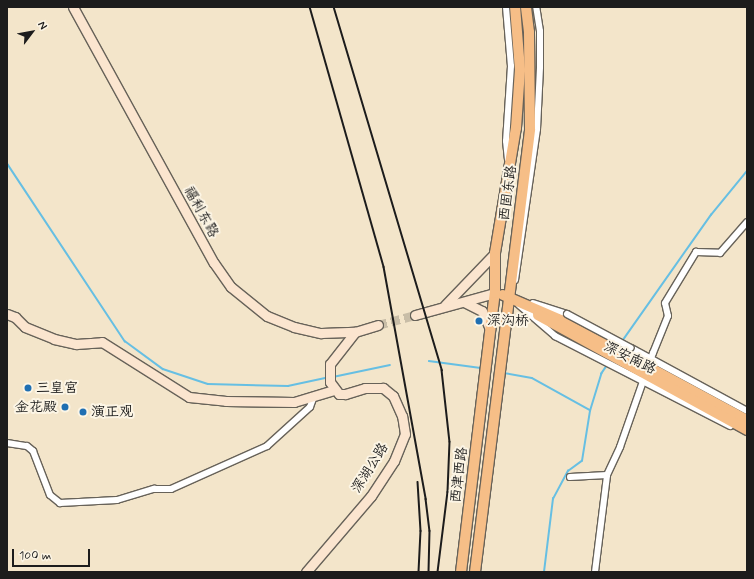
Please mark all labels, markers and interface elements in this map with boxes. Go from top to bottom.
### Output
north arrow [12,12,52,52]
text: N [34,19,50,32]
street label: 西固东路 [496,164,520,222]
street label: 福利东路 [180,183,222,241]
place label: 深沟桥 [487,313,529,329]
marker: 深沟桥 [474,316,484,326]
street label: 深安南路 [601,338,659,378]
place label: 三皇宫 [36,380,78,396]
marker: 三皇宫 [23,383,33,393]
place label: 金花殿 [15,399,57,415]
marker: 金花殿 [60,402,70,412]
place label: 演正观 [91,404,133,420]
marker: 演正观 [78,407,88,417]
street label: 深湖公路 [348,440,392,496]
street label: 西津西路 [447,446,471,504]
scale bar [14,541,92,567]
text: 100 m [19,548,51,564]

